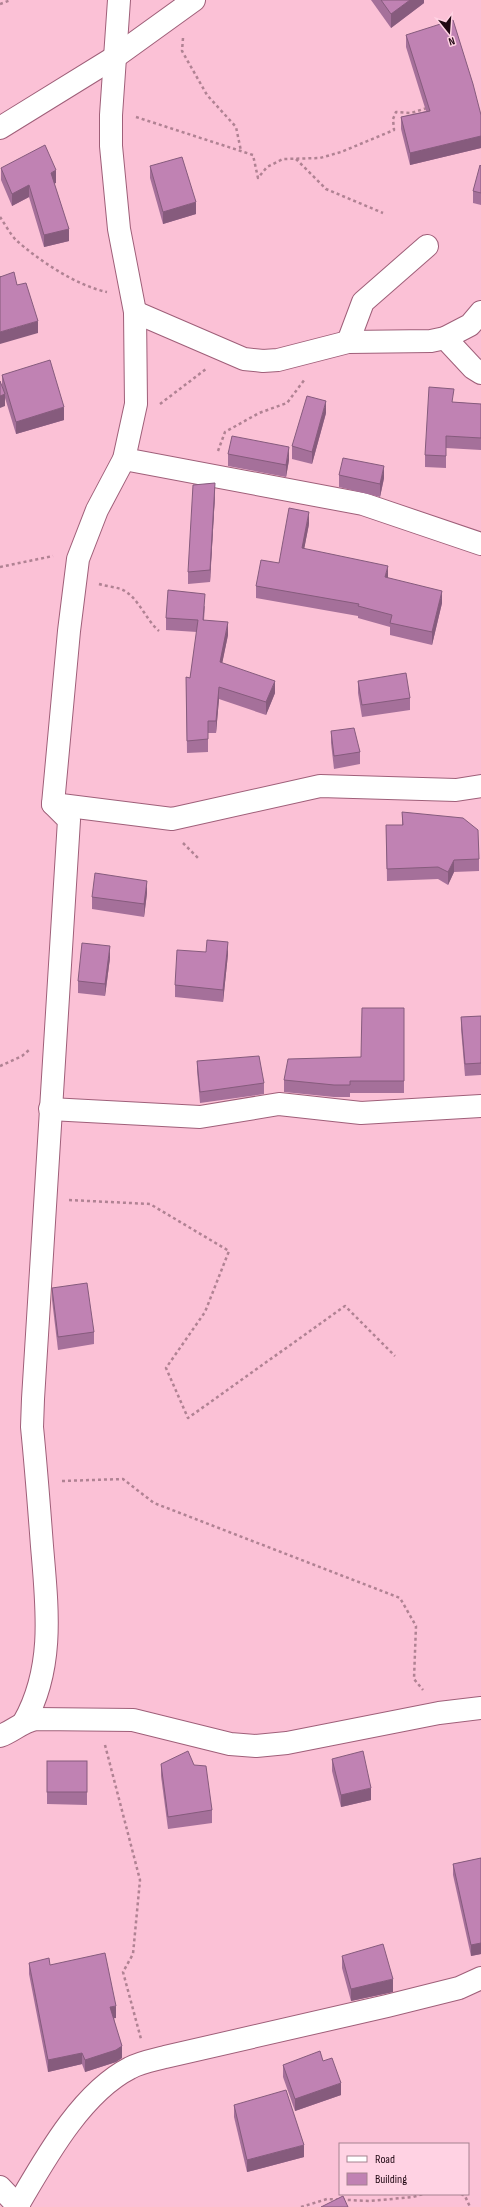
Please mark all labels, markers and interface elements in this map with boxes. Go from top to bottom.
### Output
north arrow [429,12,469,52]
text: N [447,34,456,48]
legend [339,2143,469,2195]
text: Road [375,2152,395,2167]
text: Building [375,2172,407,2187]

